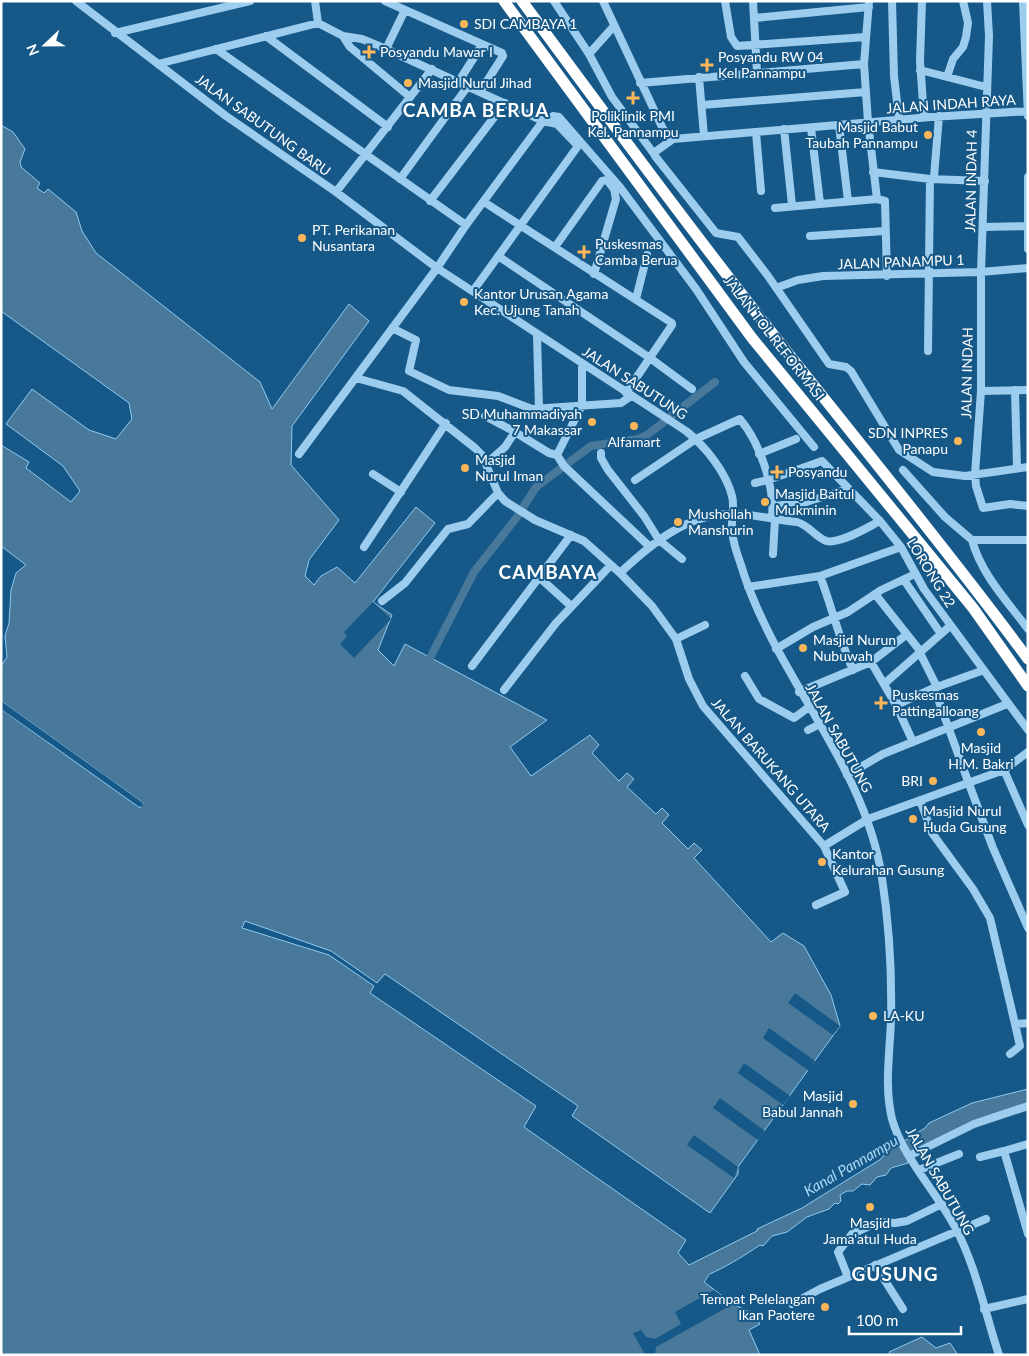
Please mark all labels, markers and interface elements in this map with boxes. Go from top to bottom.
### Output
place label: SDI CAMBAYA 1 [474,15,577,32]
marker: SDI CAMBAYA 1 [458,18,470,30]
north arrow [20,20,70,70]
text: N [23,42,42,58]
place label: Posyandu Mawar I [380,43,493,60]
marker: Posyandu Mawar I [362,45,376,59]
place label: Posyandu RW 04 Kel Pannampu [718,48,824,81]
marker: Posyandu RW 04 Kel Pannampu [700,58,714,72]
street label: JALAN SABUTUNG BARU [192,70,334,179]
place label: Masjid Nurul Jihad [418,74,531,91]
marker: Masjid Nurul Jihad [402,77,414,89]
street label: JALAN INDAH RAYA [886,90,1017,116]
marker: Poliklinik PMI Kel. Pannampu [626,91,640,105]
district label: CAMBA BERUA [403,98,549,121]
place label: Poliklinik PMI Kel. Pannampu [587,107,679,140]
place label: Masjid Babut Taubah Pannampu [805,118,918,151]
marker: Masjid Babut Taubah Pannampu [922,129,934,141]
street label: JALAN INDAH 4 [961,129,980,233]
place label: PT. Perikanan Nusantara [312,221,395,254]
marker: PT. Perikanan Nusantara [296,232,308,244]
place label: Puskesmas Camba Berua [595,235,677,268]
marker: Puskesmas Camba Berua [577,245,591,259]
street label: JALAN PANAMPU 1 [837,251,965,272]
street label: JALAN TOL REFORMASI [720,272,828,404]
place label: Kantor Urusan Agama Kec. Ujung Tanah [474,285,608,318]
marker: Kantor Urusan Agama Kec. Ujung Tanah [458,296,470,308]
street label: JALAN INDAH [957,327,976,419]
street label: JALAN SABUTUNG [580,342,691,423]
place label: SD Muhammadiyah 7 Makassar [462,405,582,438]
marker: SD Muhammadiyah 7 Makassar [586,416,598,428]
marker: Alfamart [628,420,640,432]
place label: SDN INPRES Panapu [868,424,948,457]
place label: Alfamart [607,433,661,450]
marker: SDN INPRES Panapu [952,435,964,447]
place label: Masjid Nurul Iman [475,451,543,484]
marker: Masjid Nurul Iman [459,462,471,474]
place label: Posyandu [788,463,847,480]
marker: Posyandu [770,465,784,479]
place label: Masjid Baitul Mukminin [775,485,854,518]
marker: Masjid Baitul Mukminin [759,496,771,508]
place label: Mushollah Manshurin [688,505,754,538]
marker: Mushollah Manshurin [672,516,684,528]
street label: LORONG 22 [903,535,959,611]
district label: CAMBAYA [499,560,597,583]
place label: Masjid Nurun Nubuwah [813,631,896,664]
marker: Masjid Nurun Nubuwah [797,642,809,654]
street label: JALAN SABUTUNG [802,680,876,795]
place label: Puskesmas Pattingalloang [892,686,979,719]
street label: JALAN BARUKANG UTARA [708,694,835,836]
marker: Puskesmas Pattingalloang [874,696,888,710]
marker: Masjid H.M. Bakri [975,726,987,738]
place label: Masjid H.M. Bakri [948,739,1014,772]
place label: BRI [901,772,923,789]
marker: BRI [927,775,939,787]
place label: Masjid Nurul Huda Gusung [923,802,1007,835]
marker: Masjid Nurul Huda Gusung [907,813,919,825]
place label: Kantor Kelurahan Gusung [832,845,944,878]
marker: Kantor Kelurahan Gusung [816,856,828,868]
place label: LA-KU [883,1007,924,1024]
marker: LA-KU [867,1010,879,1022]
place label: Masjid Babul Jannah [762,1087,843,1120]
marker: Masjid Babul Jannah [847,1098,859,1110]
street label: JALAN SABUTUNG [903,1124,978,1238]
water label: Kanal Pannampu [800,1131,901,1199]
marker: Masjid Jama'atul Huda [864,1201,876,1213]
place label: Masjid Jama'atul Huda [823,1214,917,1247]
district label: GUSUNG [852,1262,938,1285]
place label: Tempat Pelelangan Ikan Paotere [700,1290,815,1323]
marker: Tempat Pelelangan Ikan Paotere [819,1301,831,1313]
scale bar [849,1304,962,1336]
text: 100 m [856,1311,898,1329]

